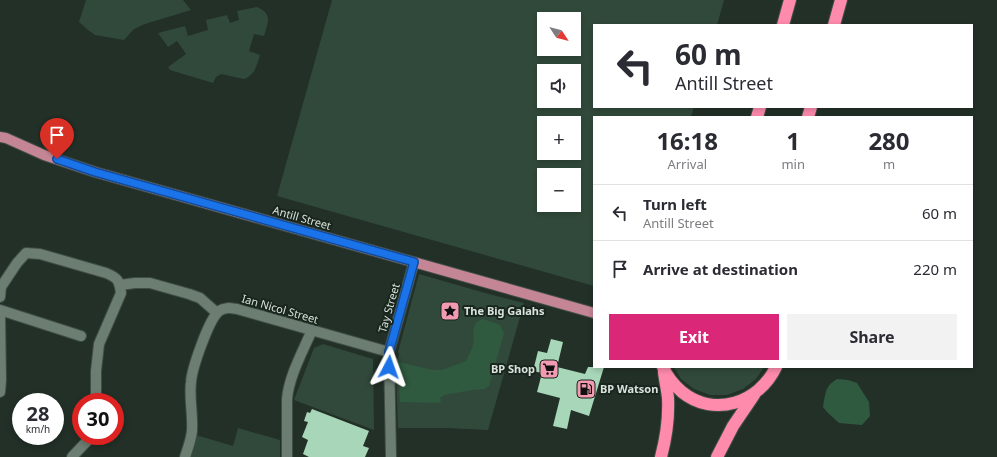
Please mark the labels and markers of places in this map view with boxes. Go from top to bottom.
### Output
pin [40,118,74,159]
place icon: The Big Galahs [439,300,461,322]
place label: The Big Galahs [464,303,545,318]
supermarket icon: BP Shop [538,358,560,380]
place label: BP Shop [491,361,535,376]
fuel station icon: BP Watson [575,378,597,400]
place label: BP Watson [600,381,658,396]

